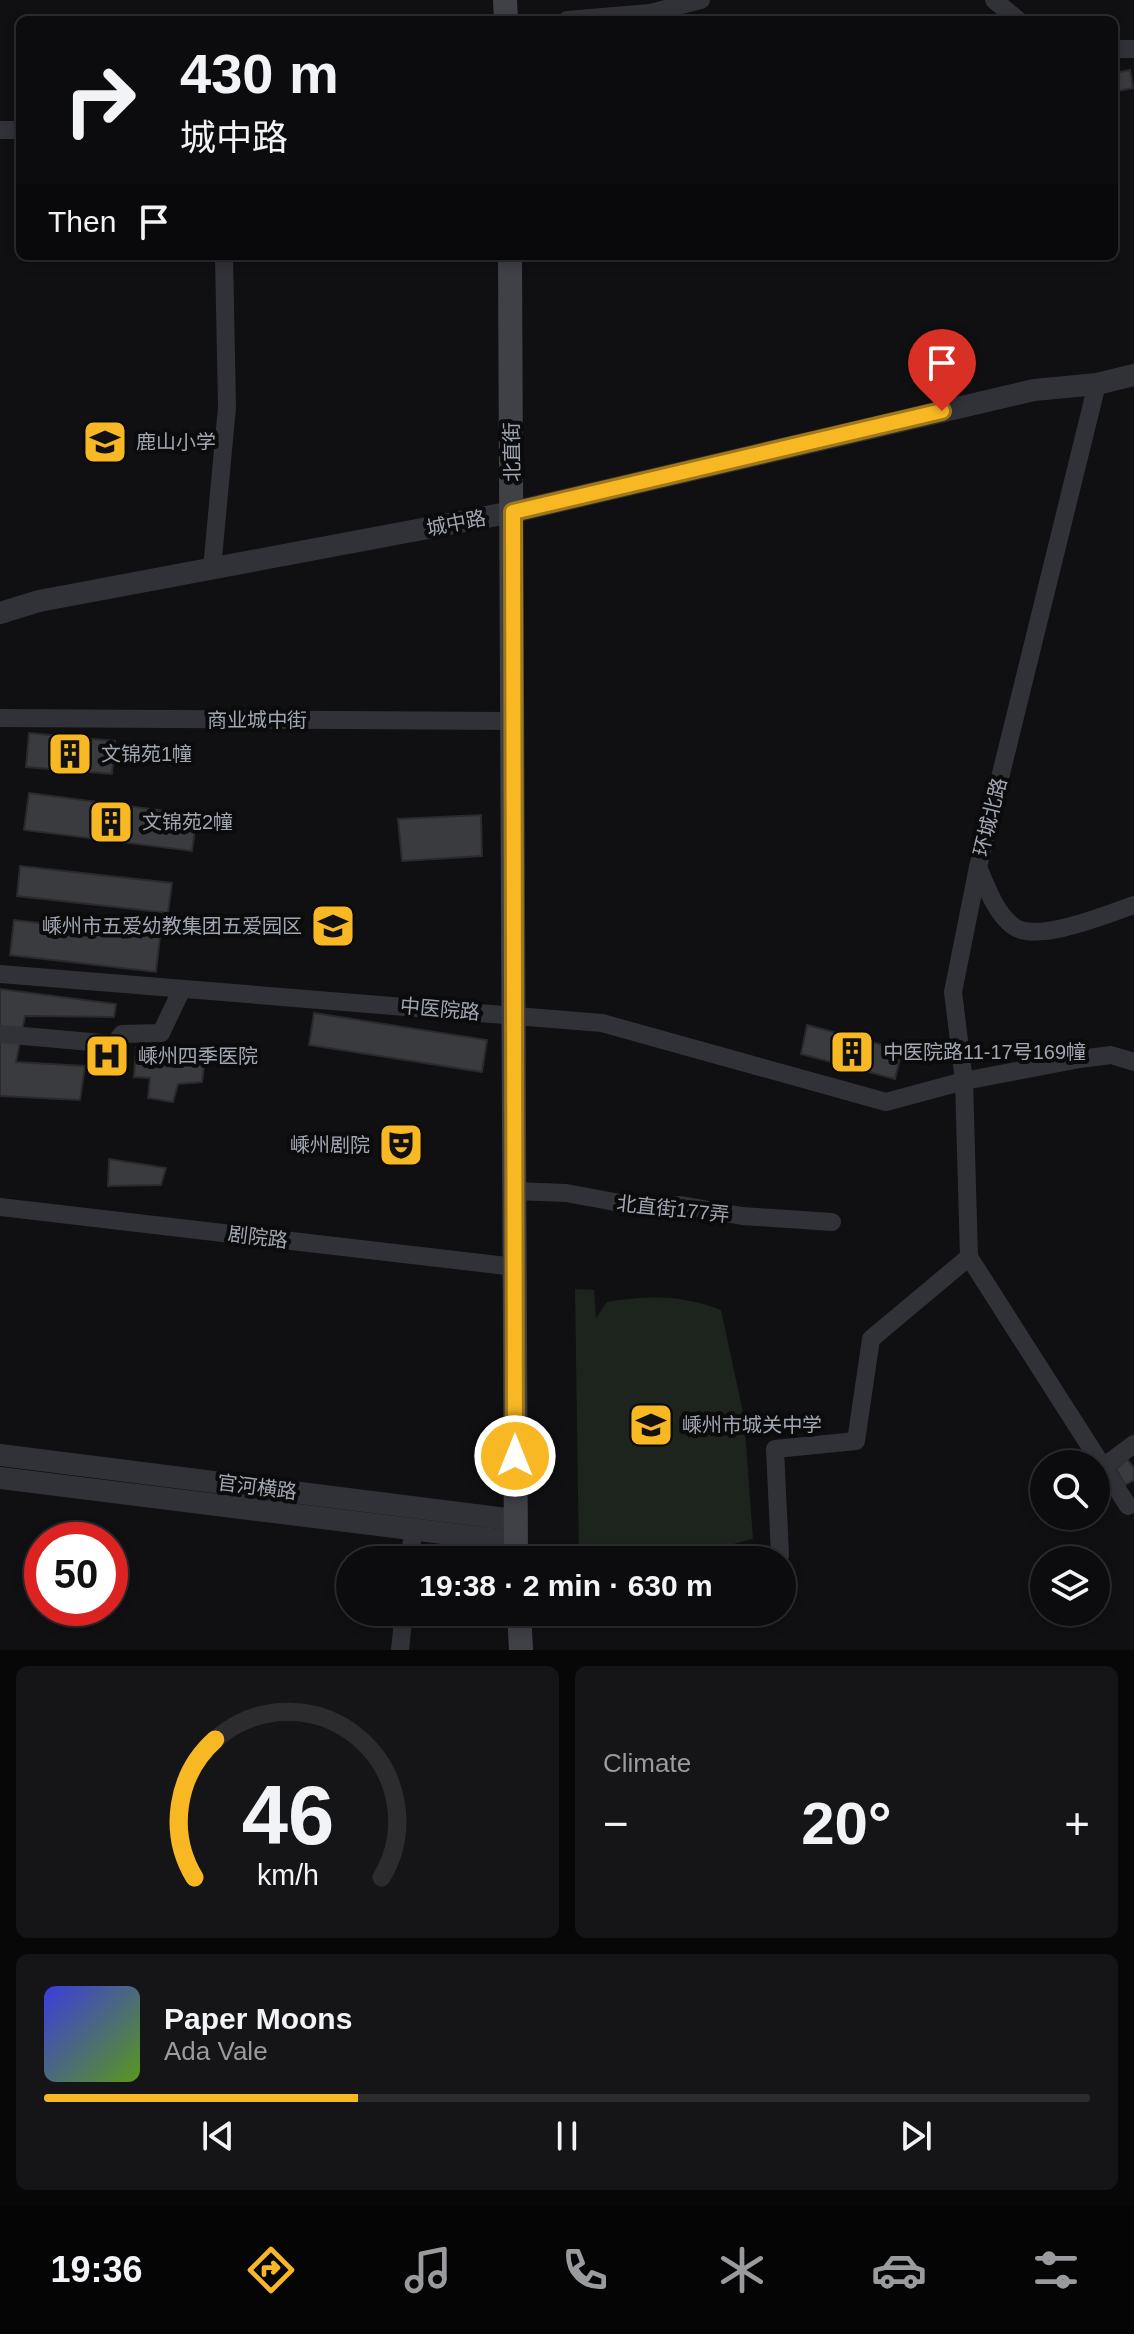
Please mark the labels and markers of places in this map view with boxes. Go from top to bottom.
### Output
pin [908,329,976,411]
school or university icon: 鹿山小学 [81,418,129,466]
place label: 鹿山小学 [136,431,216,453]
building icon: 文锦苑1幢 [46,730,94,778]
place label: 文锦苑1幢 [101,743,192,765]
building icon: 文锦苑2幢 [87,798,135,846]
place label: 文锦苑2幢 [142,811,233,833]
school or university icon: 嵊州市五爱幼教集团五爱园区 [309,902,357,950]
place label: 嵊州市五爱幼教集团五爱园区 [42,915,302,937]
building icon: 中医院路11-17号169幢 [828,1028,876,1076]
hospital icon: 嵊州四季医院 [83,1032,131,1080]
place label: 中医院路11-17号169幢 [883,1041,1086,1063]
place label: 嵊州四季医院 [138,1045,258,1067]
theatre icon: 嵊州剧院 [377,1121,425,1169]
place label: 嵊州剧院 [290,1134,370,1156]
school or university icon: 嵊州市城关中学 [627,1401,675,1449]
place label: 嵊州市城关中学 [682,1414,822,1436]

